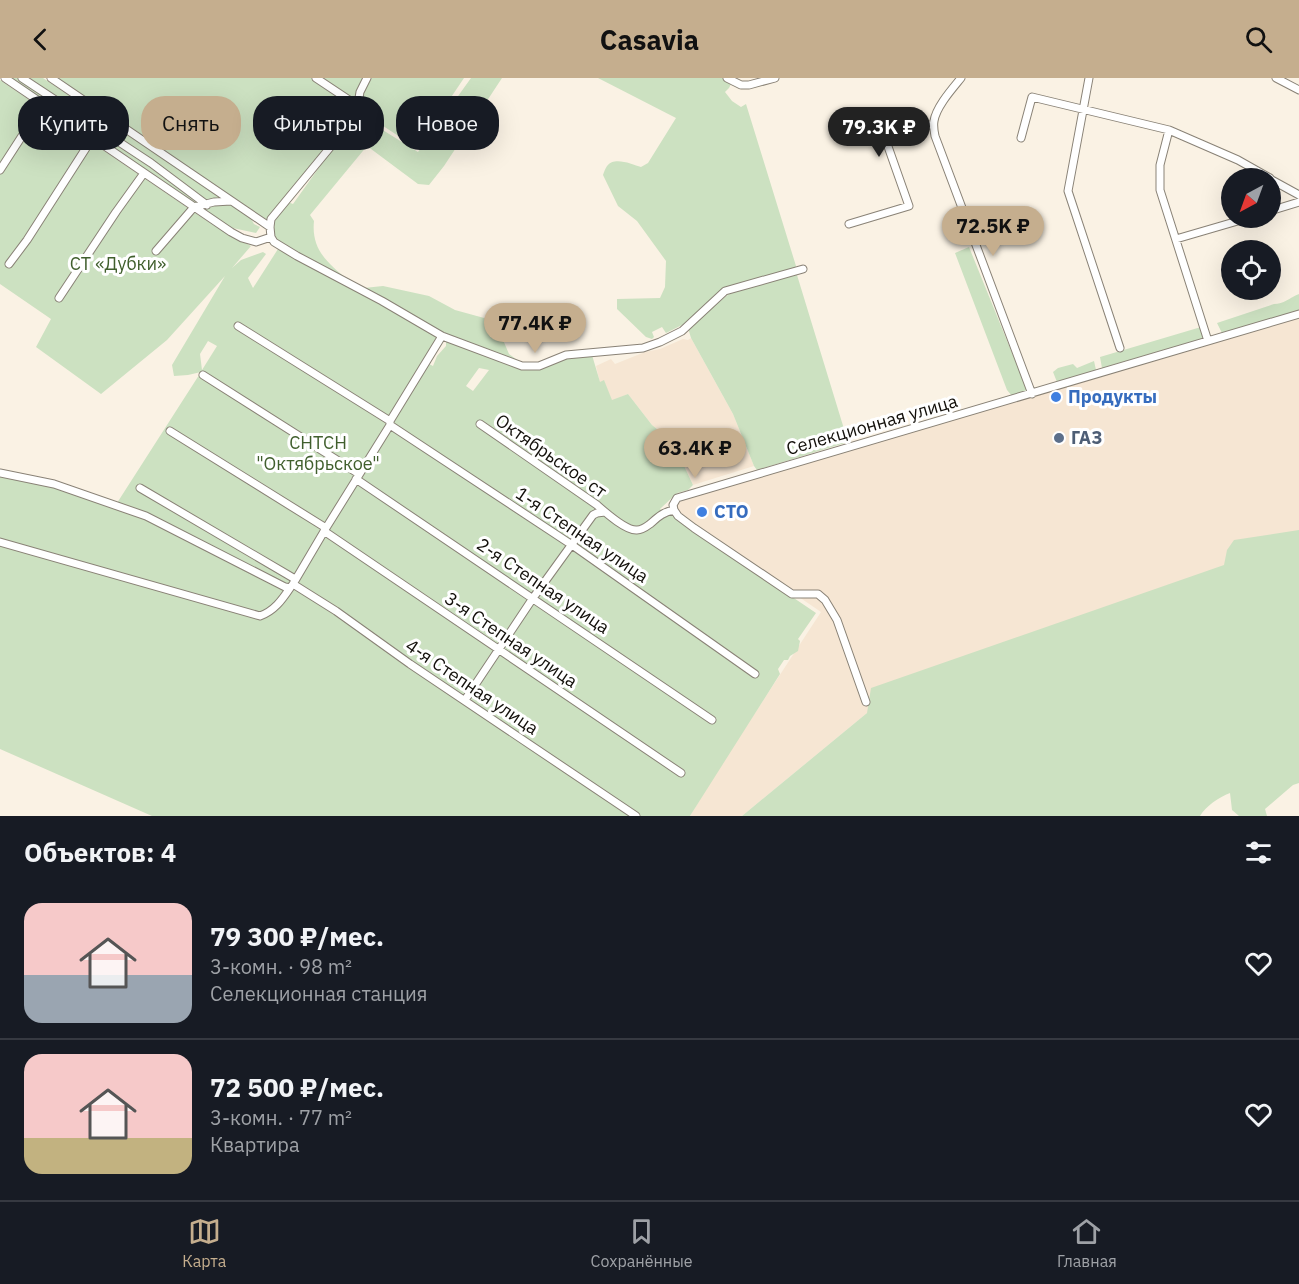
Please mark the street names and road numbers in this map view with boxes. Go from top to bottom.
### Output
street label: Селекционная улица [784,389,960,460]
street label: Октябрьское ст [491,409,612,503]
street label: 1-я Степная улица [511,482,653,588]
street label: 2-я Степная улица [472,533,614,639]
street label: 3-я Степная улица [440,587,582,693]
street label: 4-я Степная улица [401,634,543,740]

